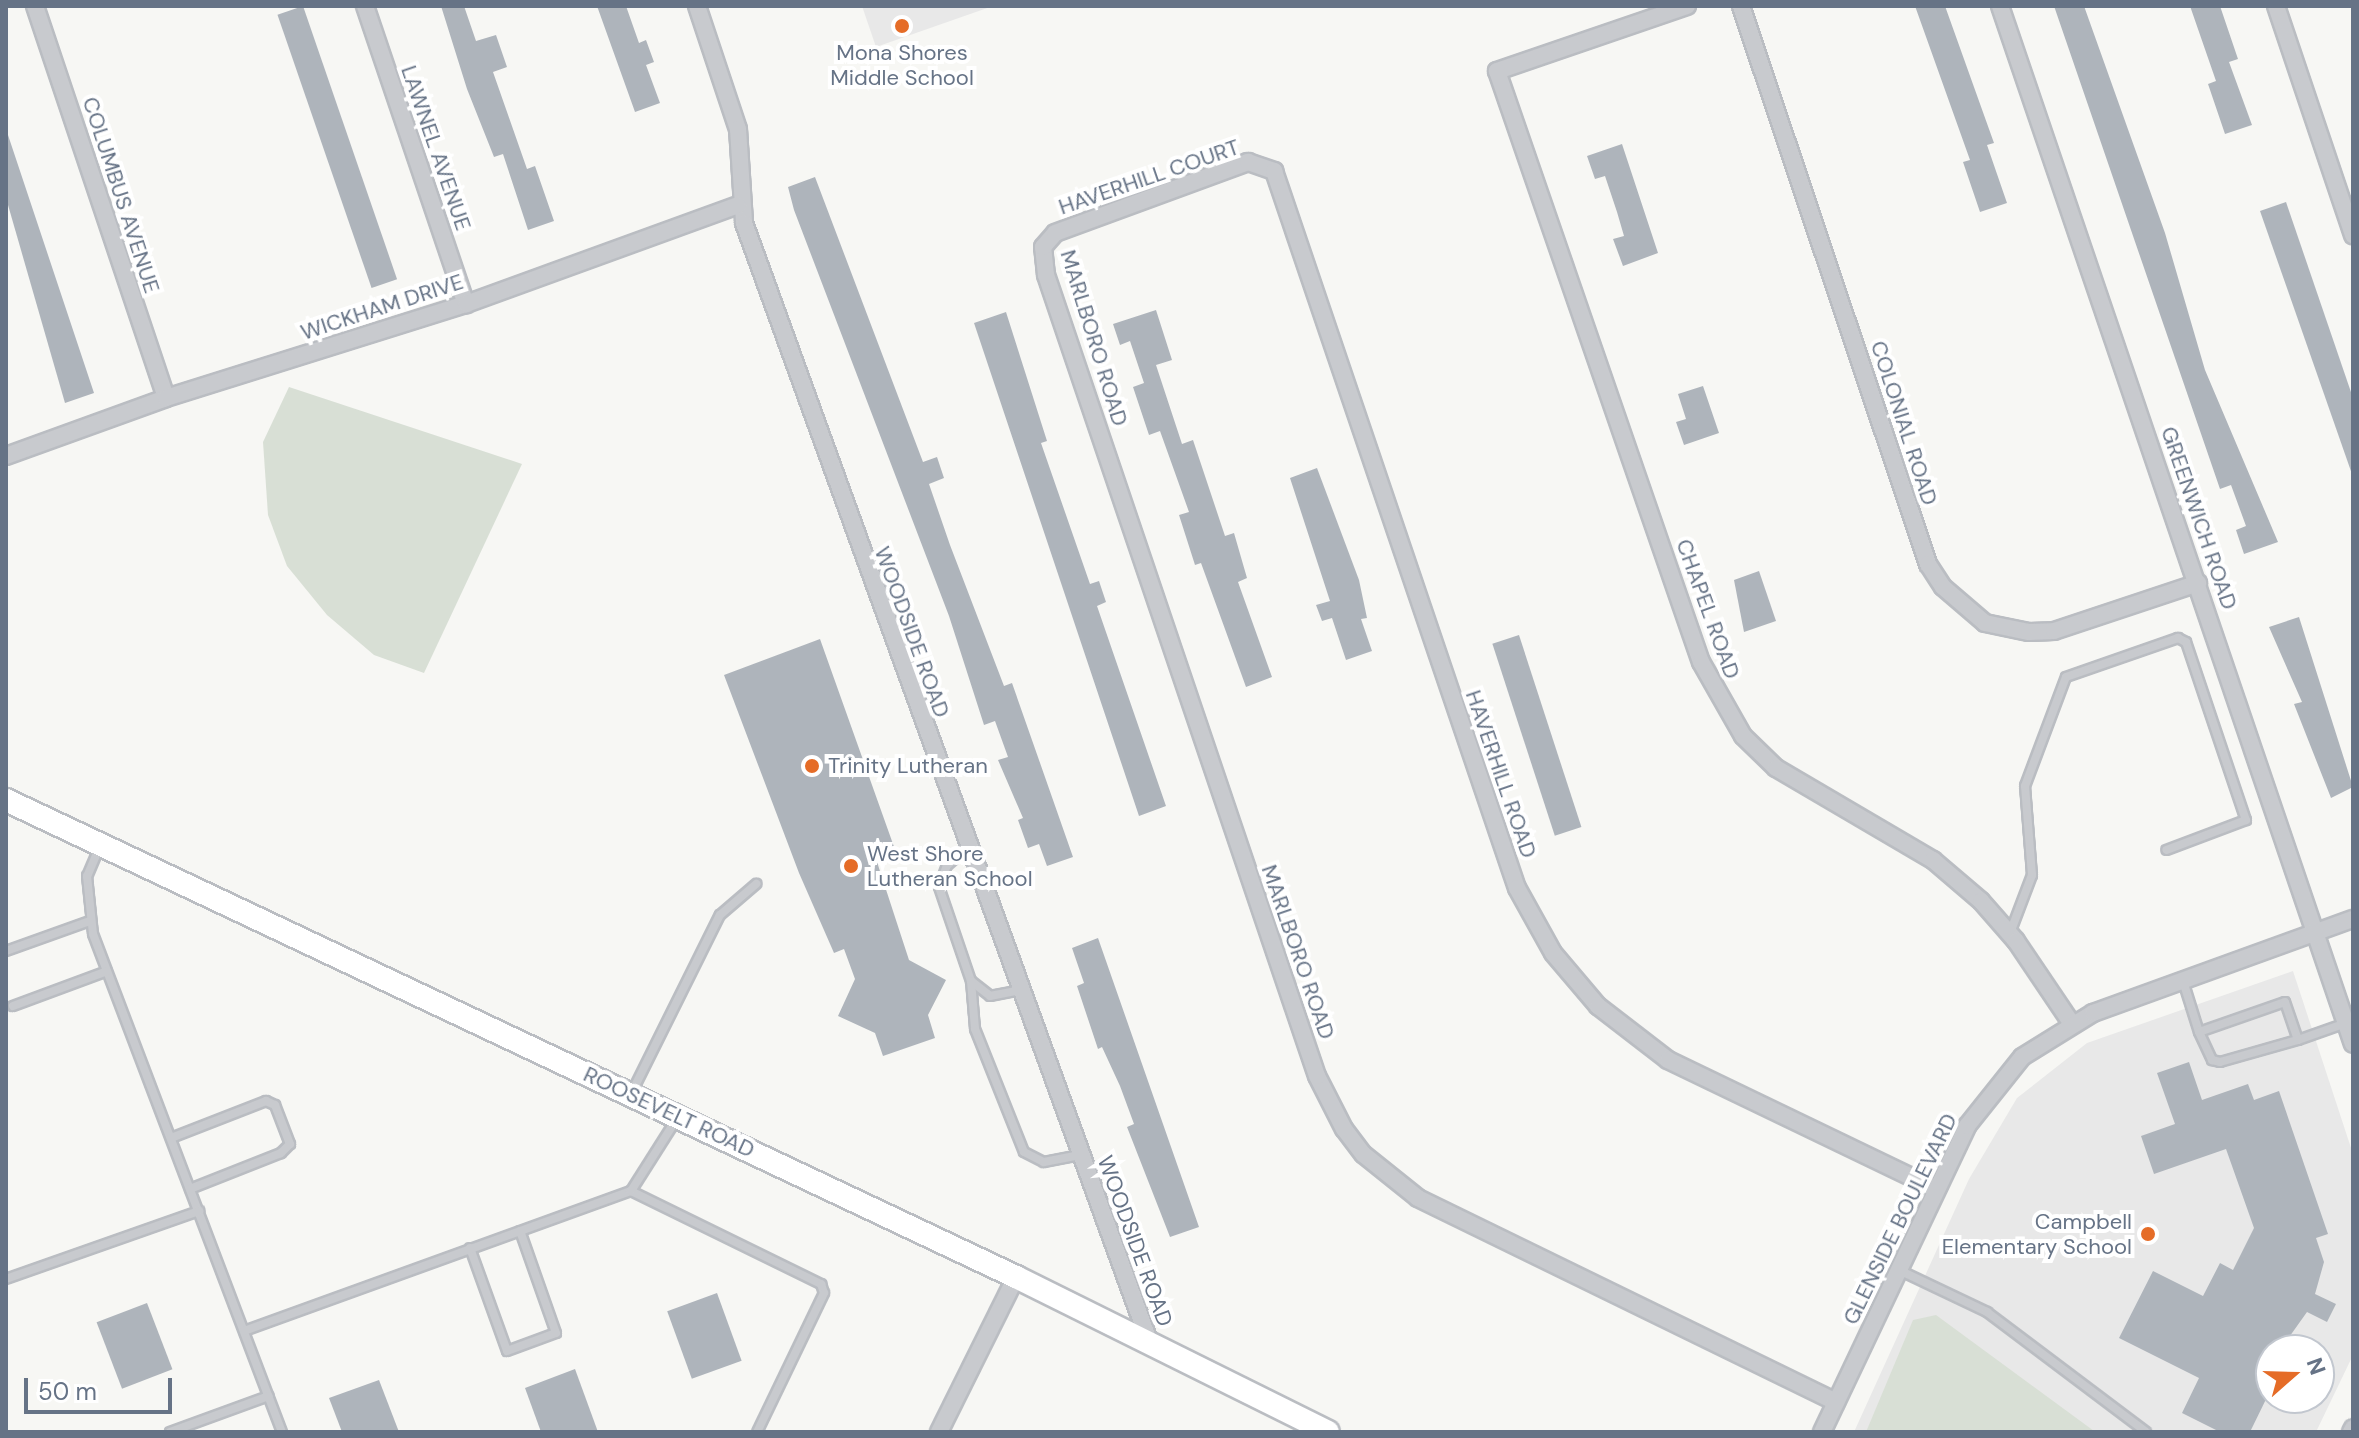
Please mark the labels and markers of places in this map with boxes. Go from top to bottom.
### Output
marker: Mona Shores Middle School [893,17,911,35]
place label: Mona Shores Middle School [830,39,974,90]
place label: Trinity Lutheran [828,753,988,779]
marker: Trinity Lutheran [803,757,821,775]
place label: West Shore Lutheran School [867,840,1033,892]
marker: West Shore Lutheran School [842,857,860,875]
place label: Campbell Elementary School [1942,1208,2132,1260]
marker: Campbell Elementary School [2139,1225,2157,1243]

